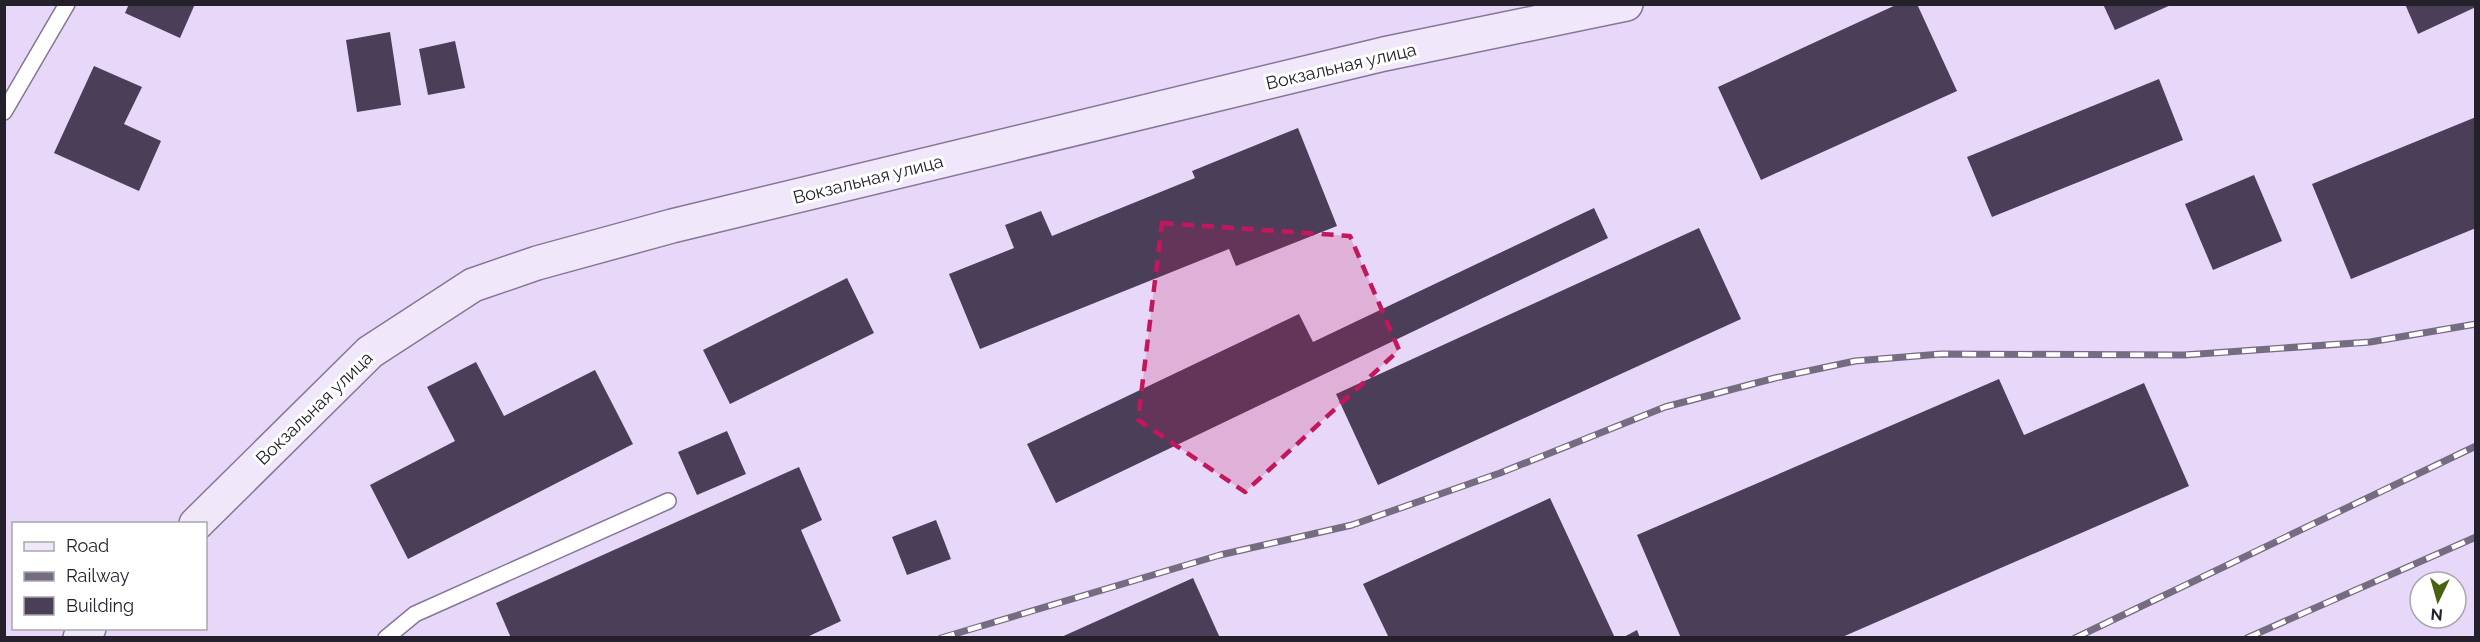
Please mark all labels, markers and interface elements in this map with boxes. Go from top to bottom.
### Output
street label: Вокзальная улица [1264,38,1418,94]
street label: Вокзальная улица [791,150,945,208]
street label: Вокзальная улица [251,347,377,469]
legend [12,522,207,630]
text: Road [66,535,109,556]
text: Railway [66,565,130,586]
north arrow [2408,570,2468,630]
text: Building [66,595,134,616]
text: N [2430,604,2444,624]

